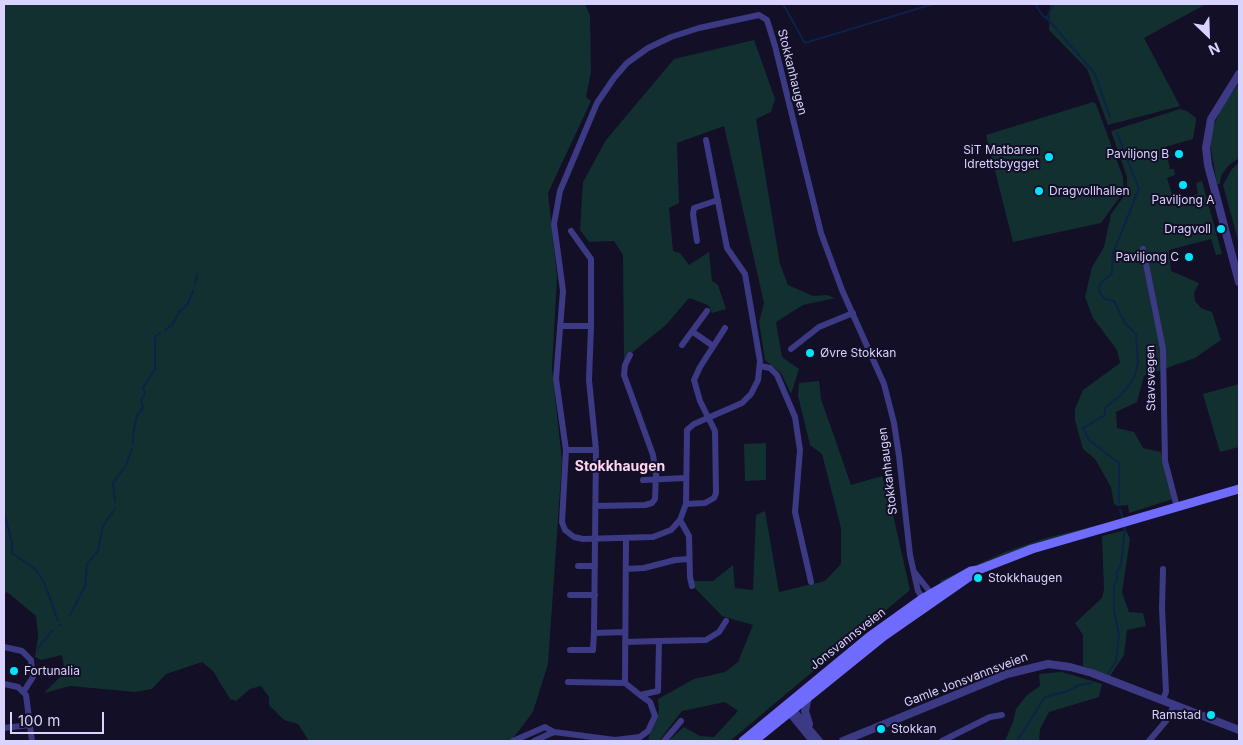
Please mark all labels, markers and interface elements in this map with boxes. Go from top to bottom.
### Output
north arrow [1183,10,1233,60]
street label: Stokkanhaugen [774,28,810,116]
text: N [1206,39,1223,59]
place label: SiT Matbaren Idrettsbygget [963,143,1039,171]
place label: Paviljong B [1106,147,1169,161]
marker: Paviljong B [1173,148,1185,160]
marker: SiT Matbaren Idrettsbygget [1043,151,1055,163]
marker: Paviljong A [1177,179,1189,191]
place label: Dragvollhallen [1049,184,1130,198]
marker: Dragvollhallen [1033,185,1045,197]
place label: Paviljong A [1152,193,1214,207]
place label: Dragvoll [1164,222,1211,236]
marker: Dragvoll [1215,223,1227,235]
place label: Paviljong C [1116,250,1179,264]
marker: Paviljong C [1183,251,1195,263]
street label: Stavsvegen [1143,345,1159,411]
place label: Øvre Stokkan [820,346,896,360]
marker: Øvre Stokkan [804,347,816,359]
street label: Stokkanhaugen [875,426,901,516]
district label: Stokkhaugen [575,459,665,475]
place label: Stokkhaugen [988,571,1062,585]
marker: Stokkhaugen [972,572,984,584]
street label: Jonsvannsveien [807,605,889,673]
street label: Gamle Jonsvannsveien [902,650,1030,710]
place label: Fortunalia [24,664,80,678]
marker: Fortunalia [8,665,20,677]
scale bar [12,702,106,734]
place label: Ramstad [1152,708,1201,722]
marker: Ramstad [1205,709,1217,721]
text: 100 m [18,711,60,730]
place label: Stokkan [891,722,937,736]
marker: Stokkan [875,723,887,735]

